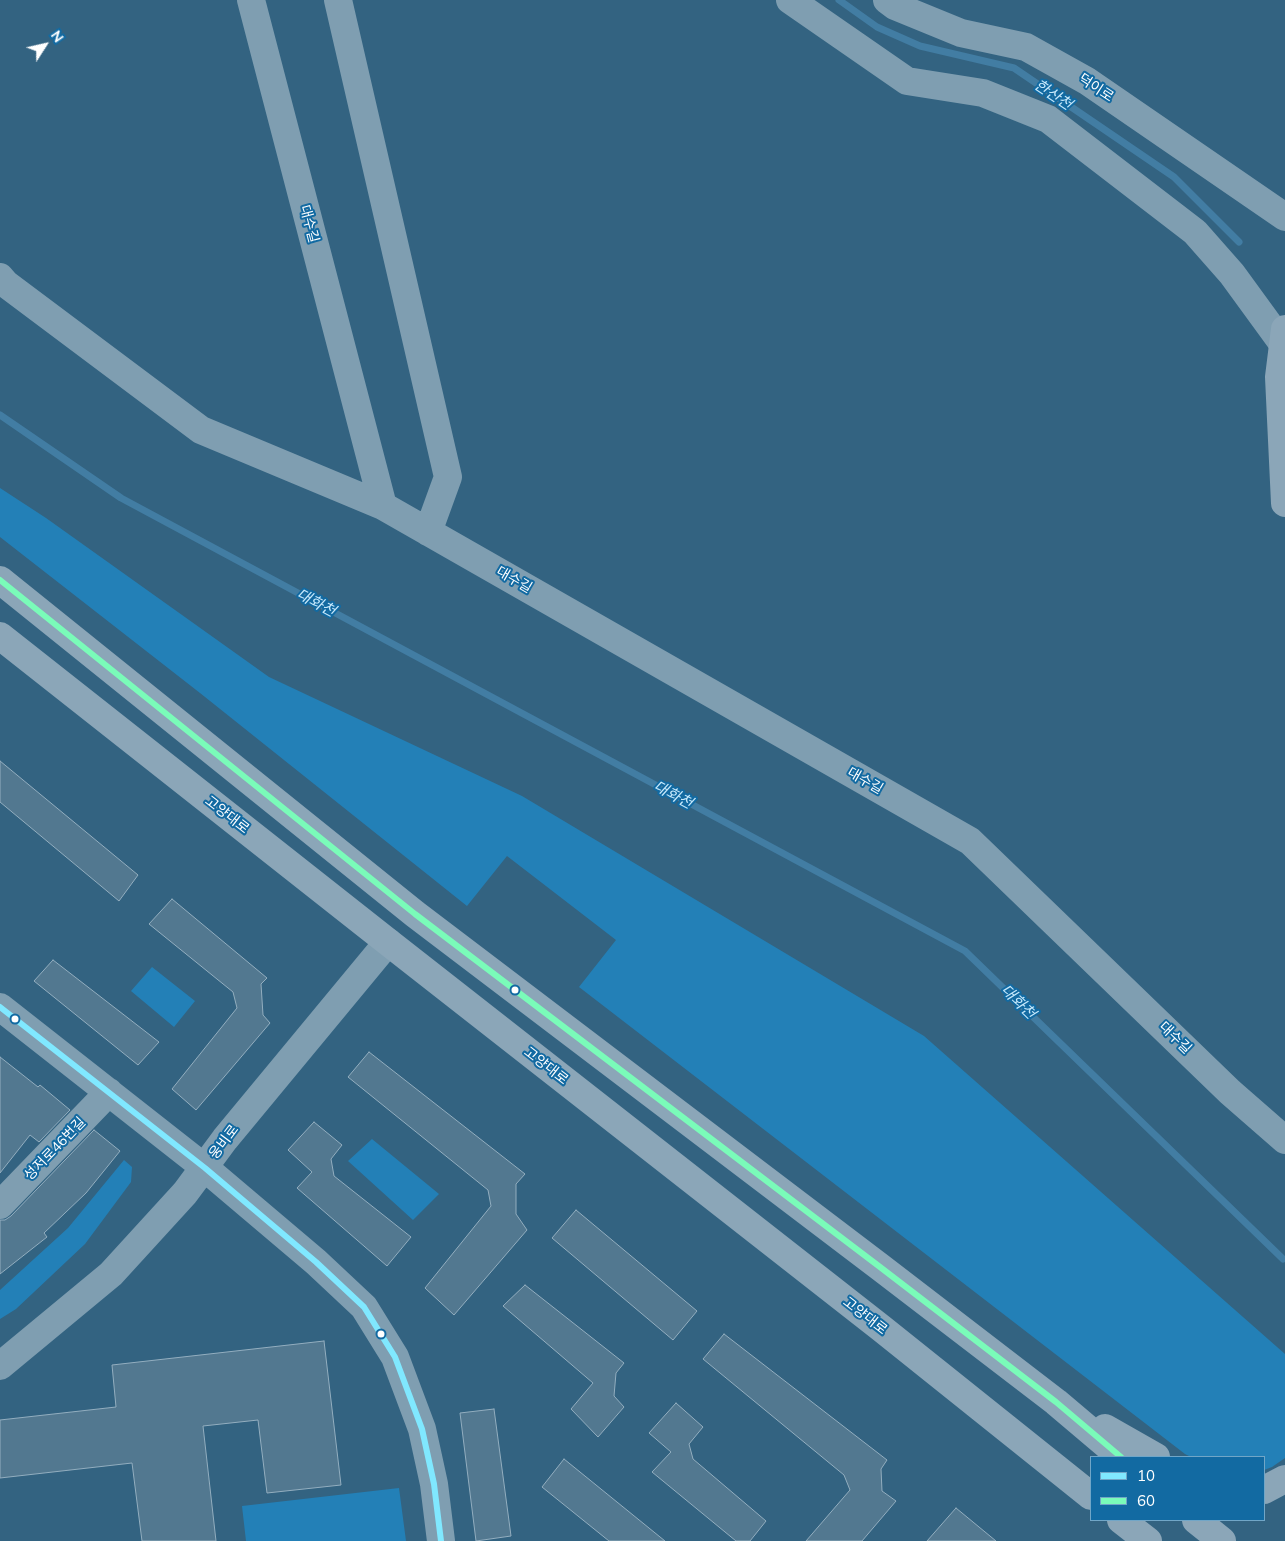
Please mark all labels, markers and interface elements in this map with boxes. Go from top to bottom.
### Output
north arrow [20,20,70,70]
text: N [47,27,68,46]
street label: 덕이로 [1075,70,1117,106]
water label: 한산천 [1031,76,1075,114]
street label: 대수길 [296,203,322,245]
street label: 대수길 [493,563,535,597]
water label: 대화천 [293,585,339,621]
street label: 대수길 [844,764,886,798]
water label: 대화천 [650,777,696,813]
street label: 고양대로 [202,793,252,837]
water label: 대화천 [997,981,1039,1023]
unlabelled marker [510,985,520,995]
unlabelled marker [10,1014,20,1024]
street label: 대수길 [1155,1019,1195,1057]
street label: 고양대로 [521,1044,571,1088]
street label: 성저로46번길 [21,1114,89,1184]
street label: 웅비로 [206,1122,242,1162]
street label: 고양대로 [840,1294,890,1338]
unlabelled marker [376,1329,386,1339]
legend [1090,1456,1265,1521]
text: 10 [1137,1466,1155,1485]
text: 60 [1137,1491,1155,1510]

